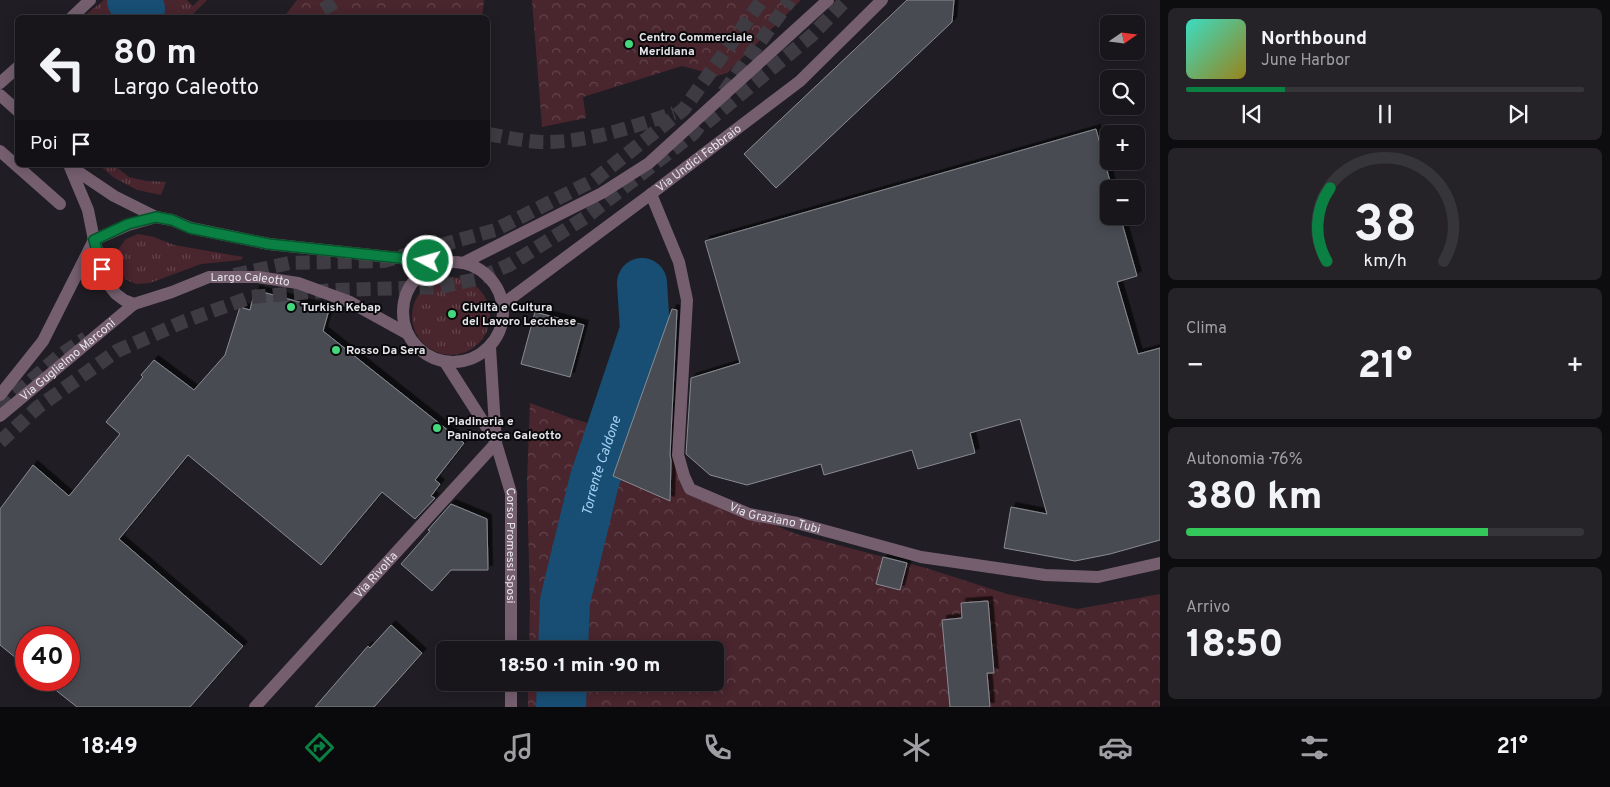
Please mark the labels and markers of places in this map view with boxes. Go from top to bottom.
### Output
place label: Centro Commerciale Meridiana [639,30,753,60]
marker: Centro Commerciale Meridiana [623,38,635,50]
pin [81,248,123,290]
place label: Turkish Kebap [301,300,381,316]
place label: Civiltà e Cultura del Lavoro Lecchese [462,300,576,330]
marker: Turkish Kebap [285,301,297,313]
marker: Civiltà e Cultura del Lavoro Lecchese [446,308,458,320]
place label: Rosso Da Sera [346,343,426,359]
marker: Rosso Da Sera [330,344,342,356]
place label: Piadineria e Paninoteca Galeotto [447,414,562,444]
marker: Piadineria e Paninoteca Galeotto [431,422,443,434]

